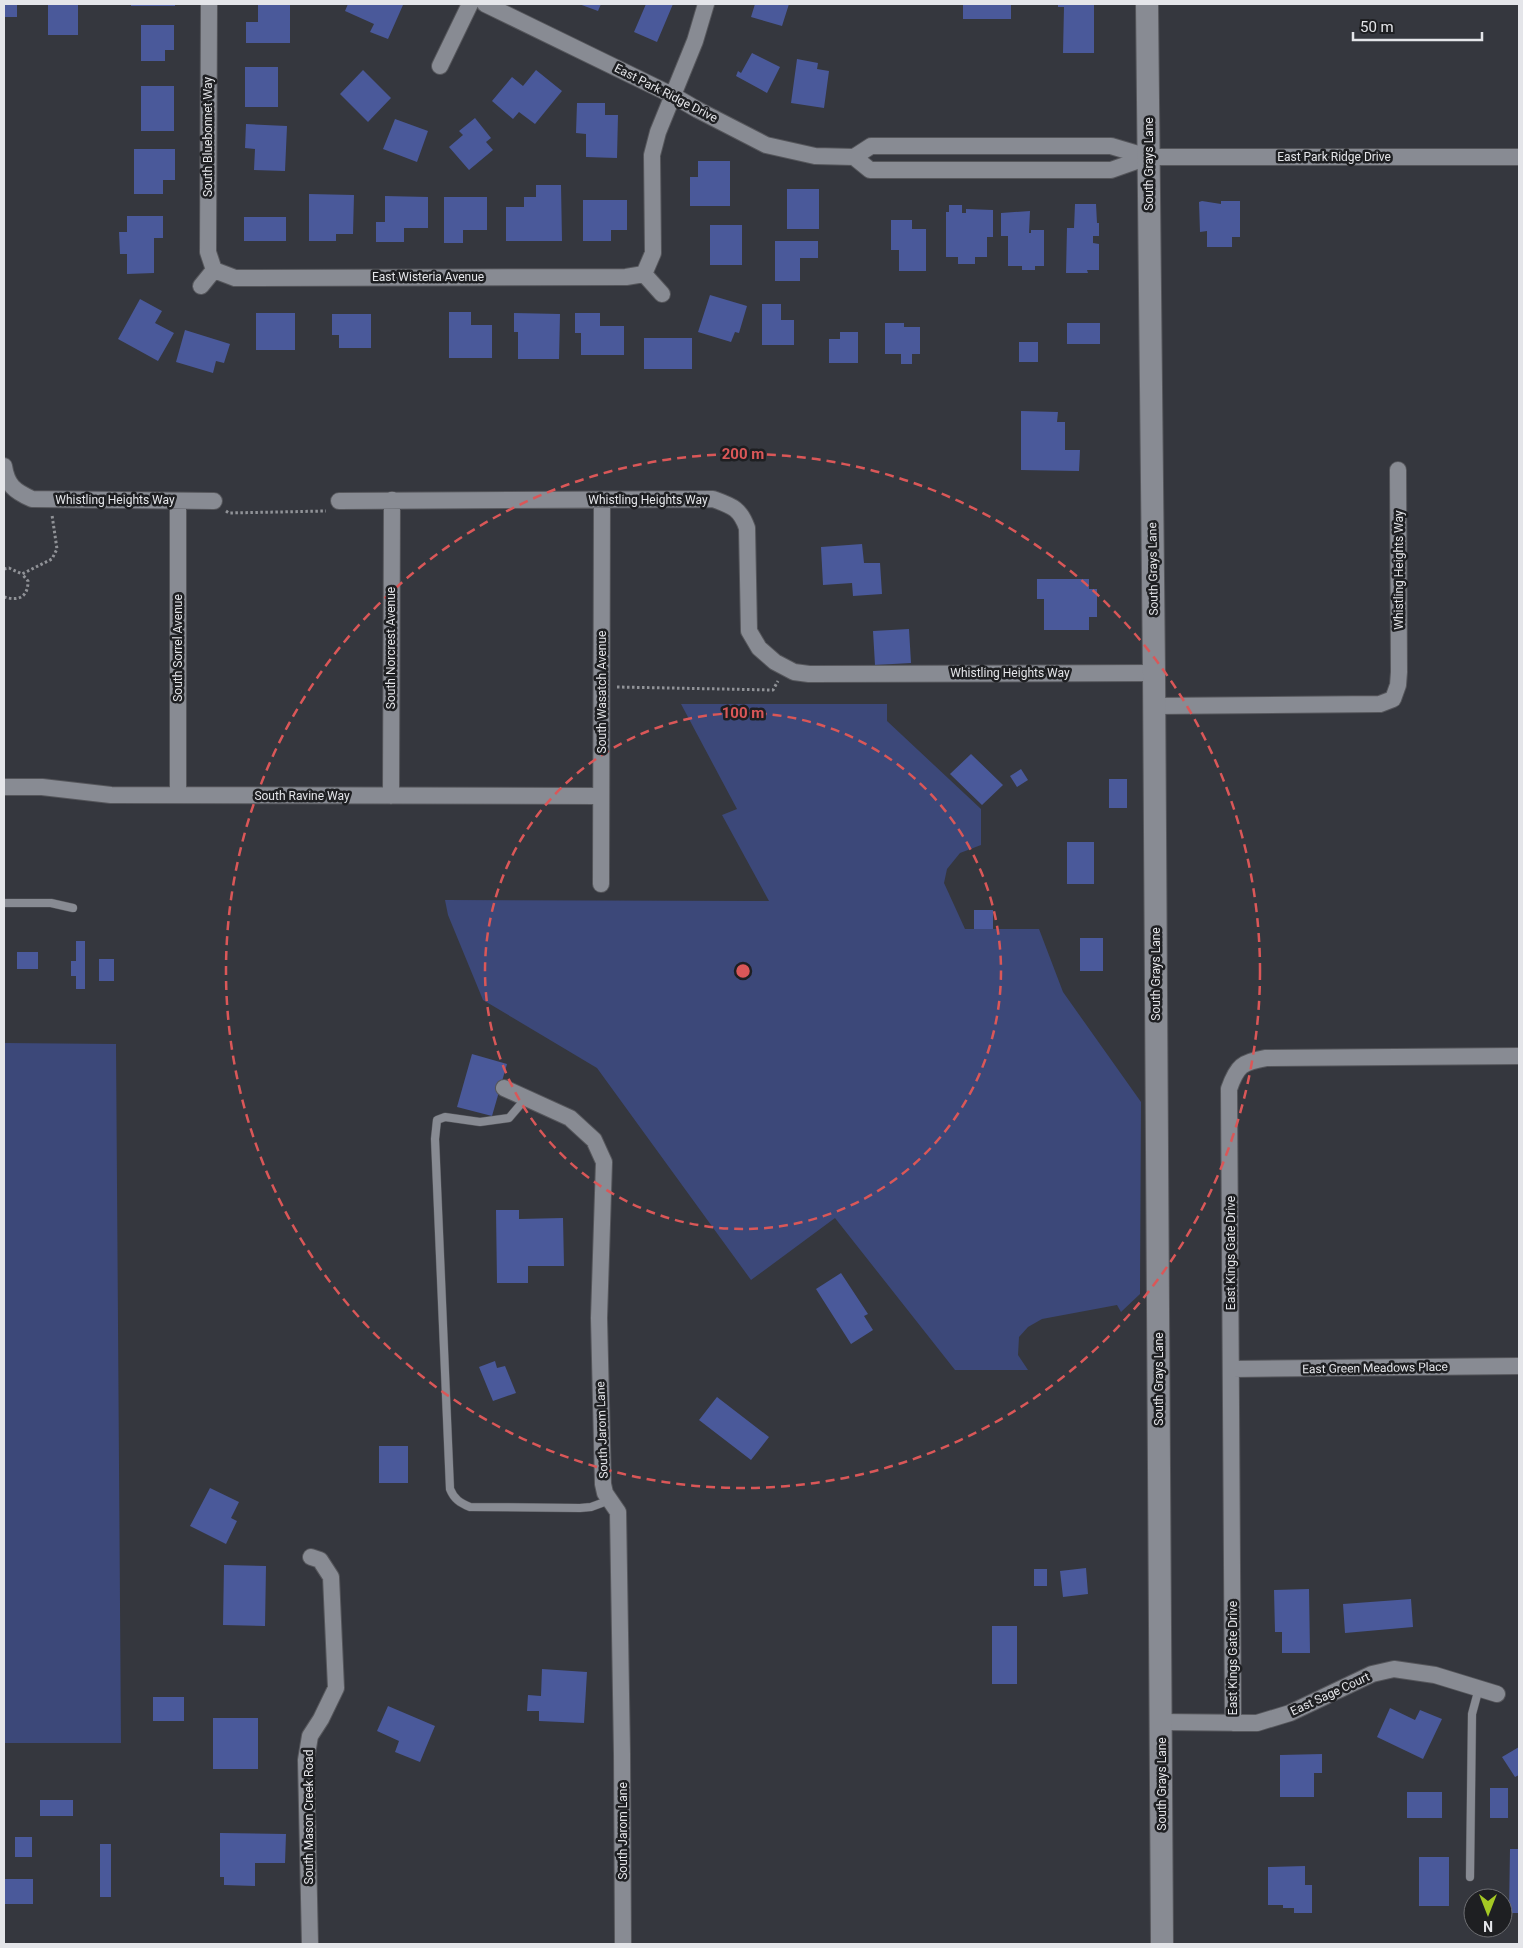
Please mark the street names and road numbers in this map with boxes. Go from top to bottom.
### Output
street label: East Park Ridge Drive [612,61,720,125]
street label: South Bluebonnet Way [201,77,215,197]
street label: South Grays Lane [1142,117,1156,211]
street label: East Park Ridge Drive [1277,150,1391,164]
street label: East Wisteria Avenue [372,270,484,284]
street label: Whistling Heights Way [55,493,175,507]
street label: Whistling Heights Way [588,493,708,507]
street label: Whistling Heights Way [1392,510,1406,630]
street label: South Grays Lane [1145,522,1161,616]
street label: South Norcrest Avenue [384,587,398,709]
street label: South Sorrel Avenue [171,594,185,702]
street label: South Wasatch Avenue [595,631,609,753]
street label: Whistling Heights Way [950,666,1070,680]
street label: South Ravine Way [254,789,350,803]
street label: South Grays Lane [1149,927,1163,1021]
street label: East Kings Gate Drive [1224,1196,1238,1310]
street label: South Grays Lane [1152,1332,1166,1426]
street label: East Green Meadows Place [1302,1360,1448,1376]
street label: South Jarom Lane [593,1381,611,1479]
street label: East Kings Gate Drive [1226,1601,1240,1715]
street label: East Sage Court [1288,1670,1372,1718]
street label: South Grays Lane [1155,1737,1169,1831]
street label: South Mason Creek Road [302,1750,316,1884]
street label: South Jarom Lane [616,1782,630,1880]

